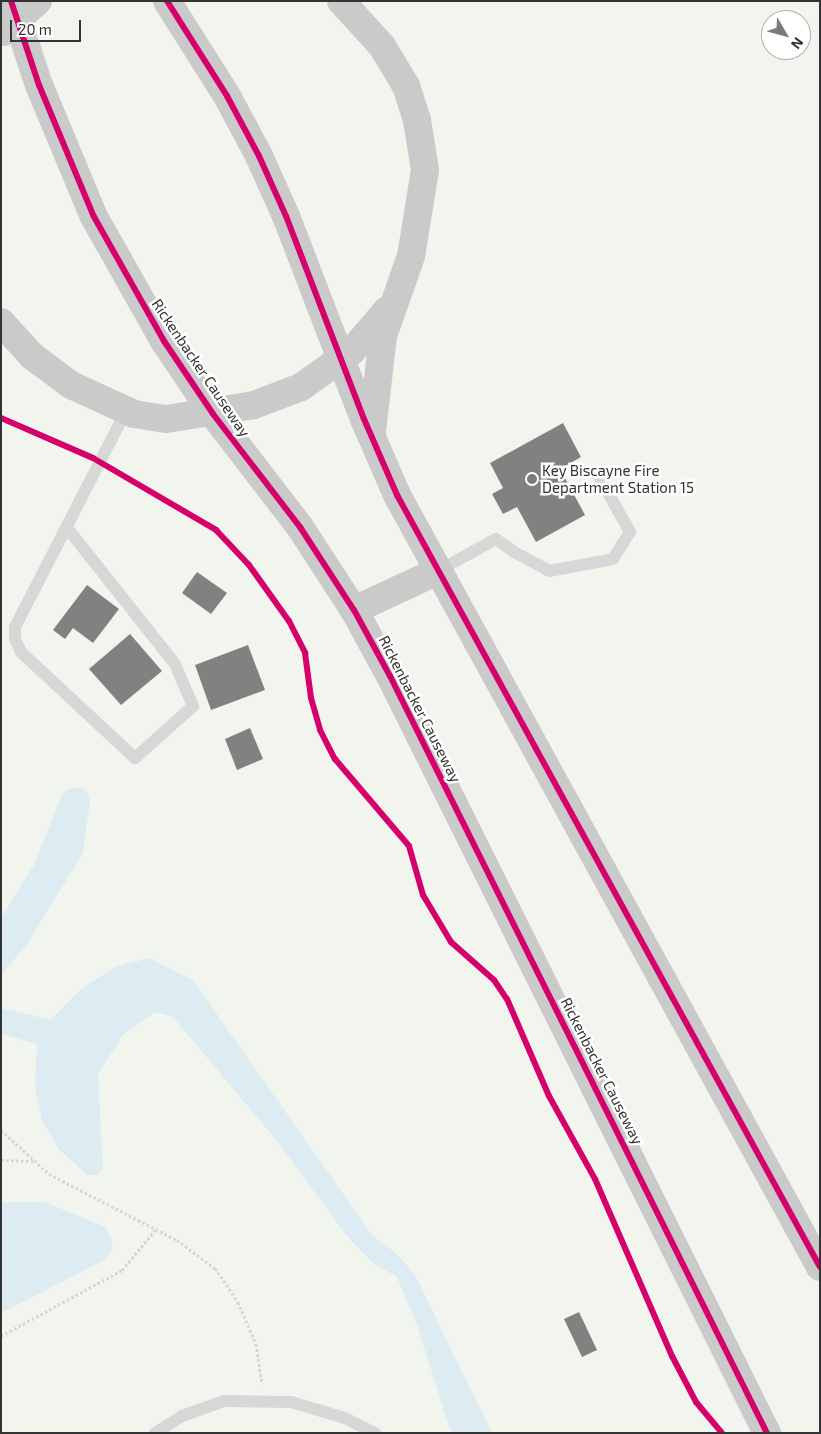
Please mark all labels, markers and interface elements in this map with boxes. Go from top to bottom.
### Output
scale bar [12,10,84,42]
north arrow [761,10,811,60]
text: 20 m [18,20,52,38]
text: N [788,35,807,53]
street label: Rickenbacker Causeway [148,295,254,441]
place label: Key Biscayne Fire Department Station 15 [542,461,694,496]
marker: Key Biscayne Fire Department Station 15 [526,473,538,485]
street label: Rickenbacker Causeway [375,632,465,786]
street label: Rickenbacker Causeway [557,994,647,1148]

